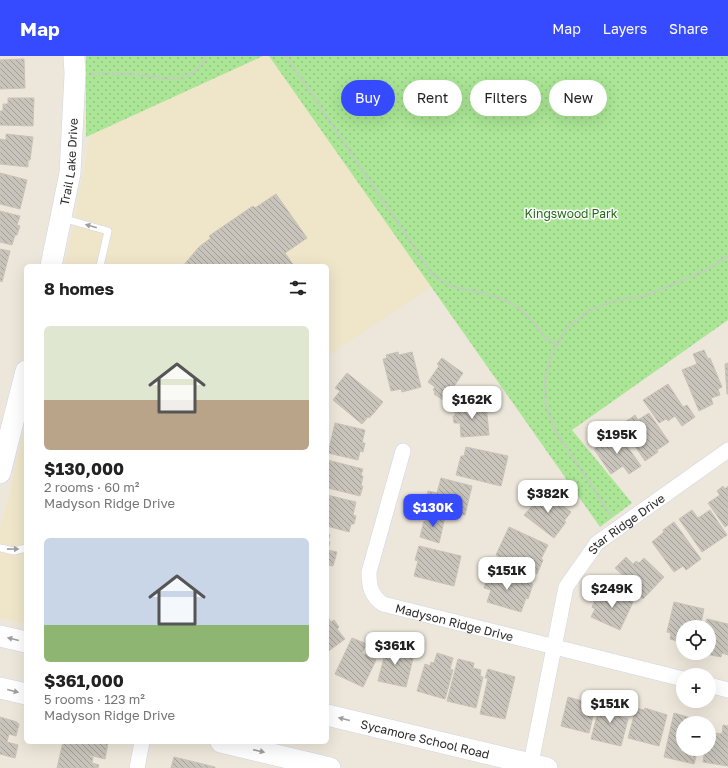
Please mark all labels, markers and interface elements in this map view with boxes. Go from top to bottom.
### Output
text: Map [20,17,60,40]
text: Map [552,20,581,37]
text: Layers [603,20,647,37]
text: Share [669,20,708,37]
chip: Buy [341,80,395,116]
chip: Rent [403,80,462,116]
chip: Filters [470,80,541,116]
chip: New [549,80,607,116]
street label: Trail Lake Drive [56,118,80,207]
park label: Kingswood Park [525,206,618,221]
one-way arrow [85,223,97,229]
icon: filters [287,277,309,299]
text: 8 homes [44,278,114,299]
icon: home [141,352,213,424]
pin: $162K [444,386,500,420]
text: $162K [451,391,493,407]
pin: $195K [589,421,645,455]
text: $195K [596,426,638,442]
text: $130,000 [44,458,124,479]
text: 2 rooms · 60 m² [44,479,140,495]
pin: $382K [520,480,576,514]
text: $382K [527,485,569,501]
street label: Star Ridge Drive [584,490,667,557]
pin: $130K [405,494,461,528]
text: Madyson Ridge Drive [44,495,175,511]
text: $130K [412,499,454,515]
one-way arrow [7,546,19,553]
pin: $151K [479,557,535,591]
text: $151K [487,562,527,578]
icon: home [141,564,213,636]
pin: $249K [584,575,640,609]
text: $249K [591,580,633,596]
street label: Madyson Ridge Drive [394,600,515,644]
map controls [676,620,716,756]
button: locate [676,620,716,660]
pin: $361K [367,632,423,666]
one-way arrow [7,635,19,641]
text: $361K [374,637,416,653]
button: + [676,668,716,708]
text: $361,000 [44,670,124,691]
one-way arrow [7,688,19,694]
pin: $151K [582,690,638,724]
text: 5 rooms · 123 m² [44,691,145,707]
text: $151K [590,695,630,711]
text: Madyson Ridge Drive [44,707,175,723]
one-way arrow [337,715,350,721]
street label: Sycamore School Road [359,716,491,761]
button: − [676,716,716,756]
one-way arrow [253,748,265,754]

